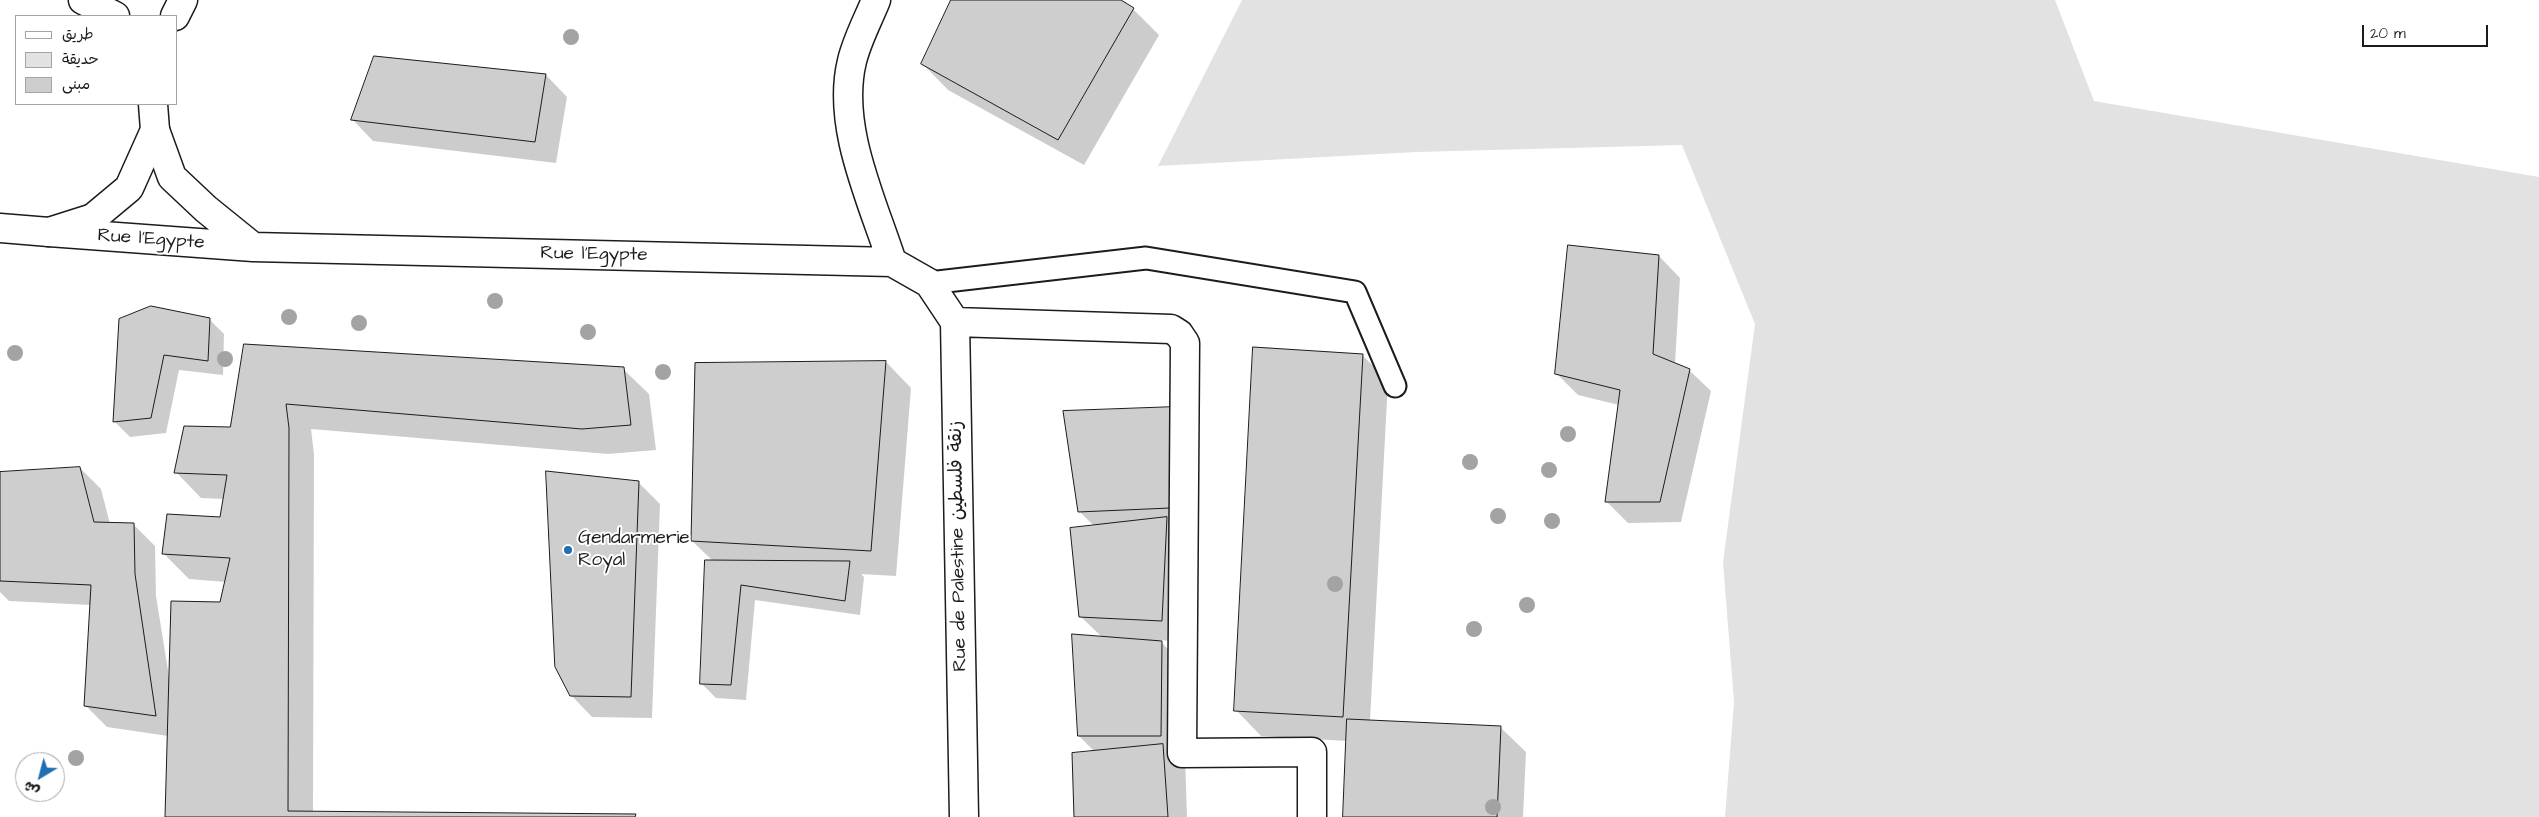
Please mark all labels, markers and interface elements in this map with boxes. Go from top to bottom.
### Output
legend [15,15,178,105]
scale bar [2364,15,2490,47]
text: 20 m [2370,23,2406,44]
text: طريق [62,24,94,45]
text: حديقة [62,49,99,70]
text: مبنى [62,74,90,95]
street label: Rue l'Egypte [97,225,205,255]
street label: Rue l'Egypte [540,243,648,267]
street label: Rue de Palestine زنقة فلسطين [945,420,973,672]
place label: Gendarmerie Royal [578,528,690,572]
marker: Gendarmerie Royal [562,544,574,556]
north arrow [15,752,65,802]
text: ش [19,776,44,801]

